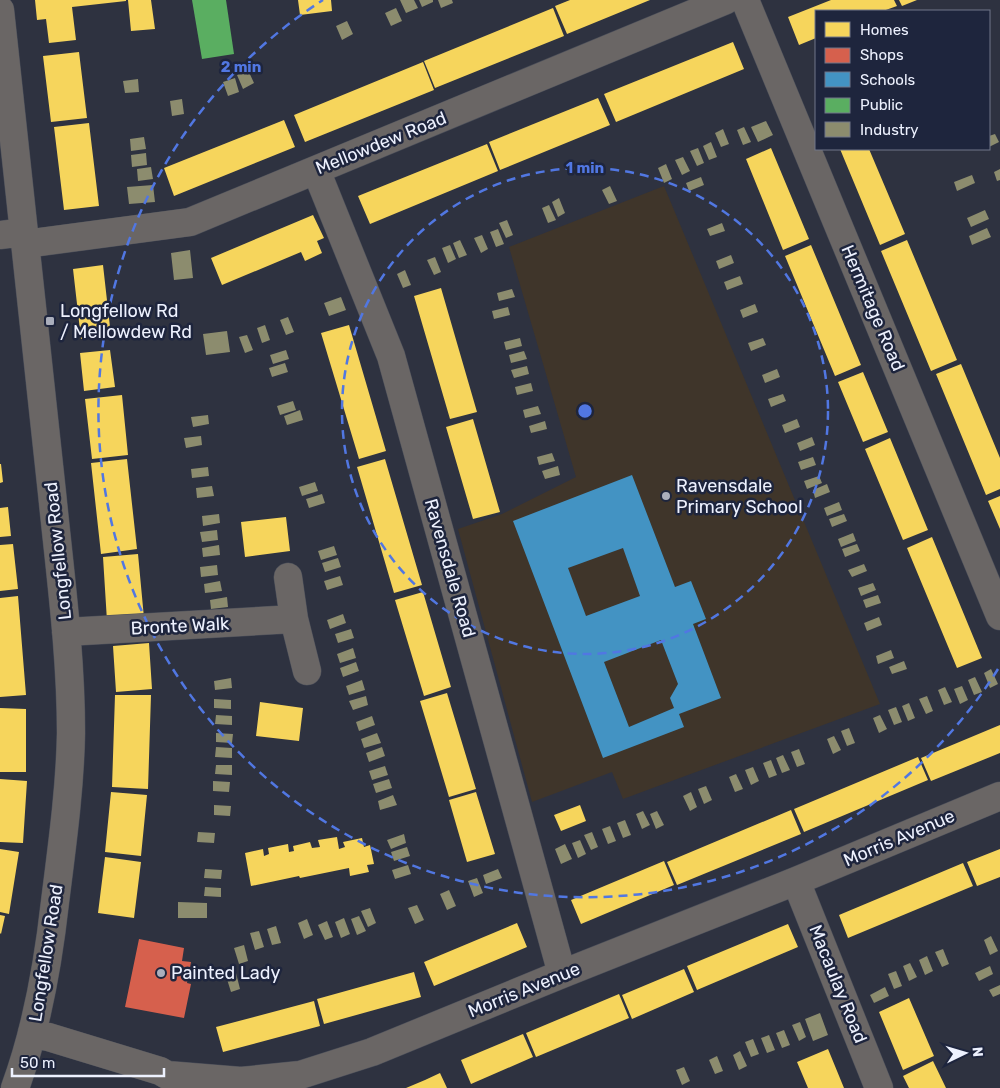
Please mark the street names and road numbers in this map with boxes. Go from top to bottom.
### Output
street label: Mellowdew Road [312,107,450,179]
street label: Hermitage Road [837,242,909,374]
street label: Longfellow Road [40,481,76,621]
street label: Ravensdale Road [420,496,480,640]
street label: Bronte Walk [130,612,231,640]
street label: Morris Avenue [840,805,958,871]
street label: Longfellow Road [24,883,68,1023]
street label: Macaulay Road [804,922,872,1046]
street label: Morris Avenue [465,958,583,1022]

